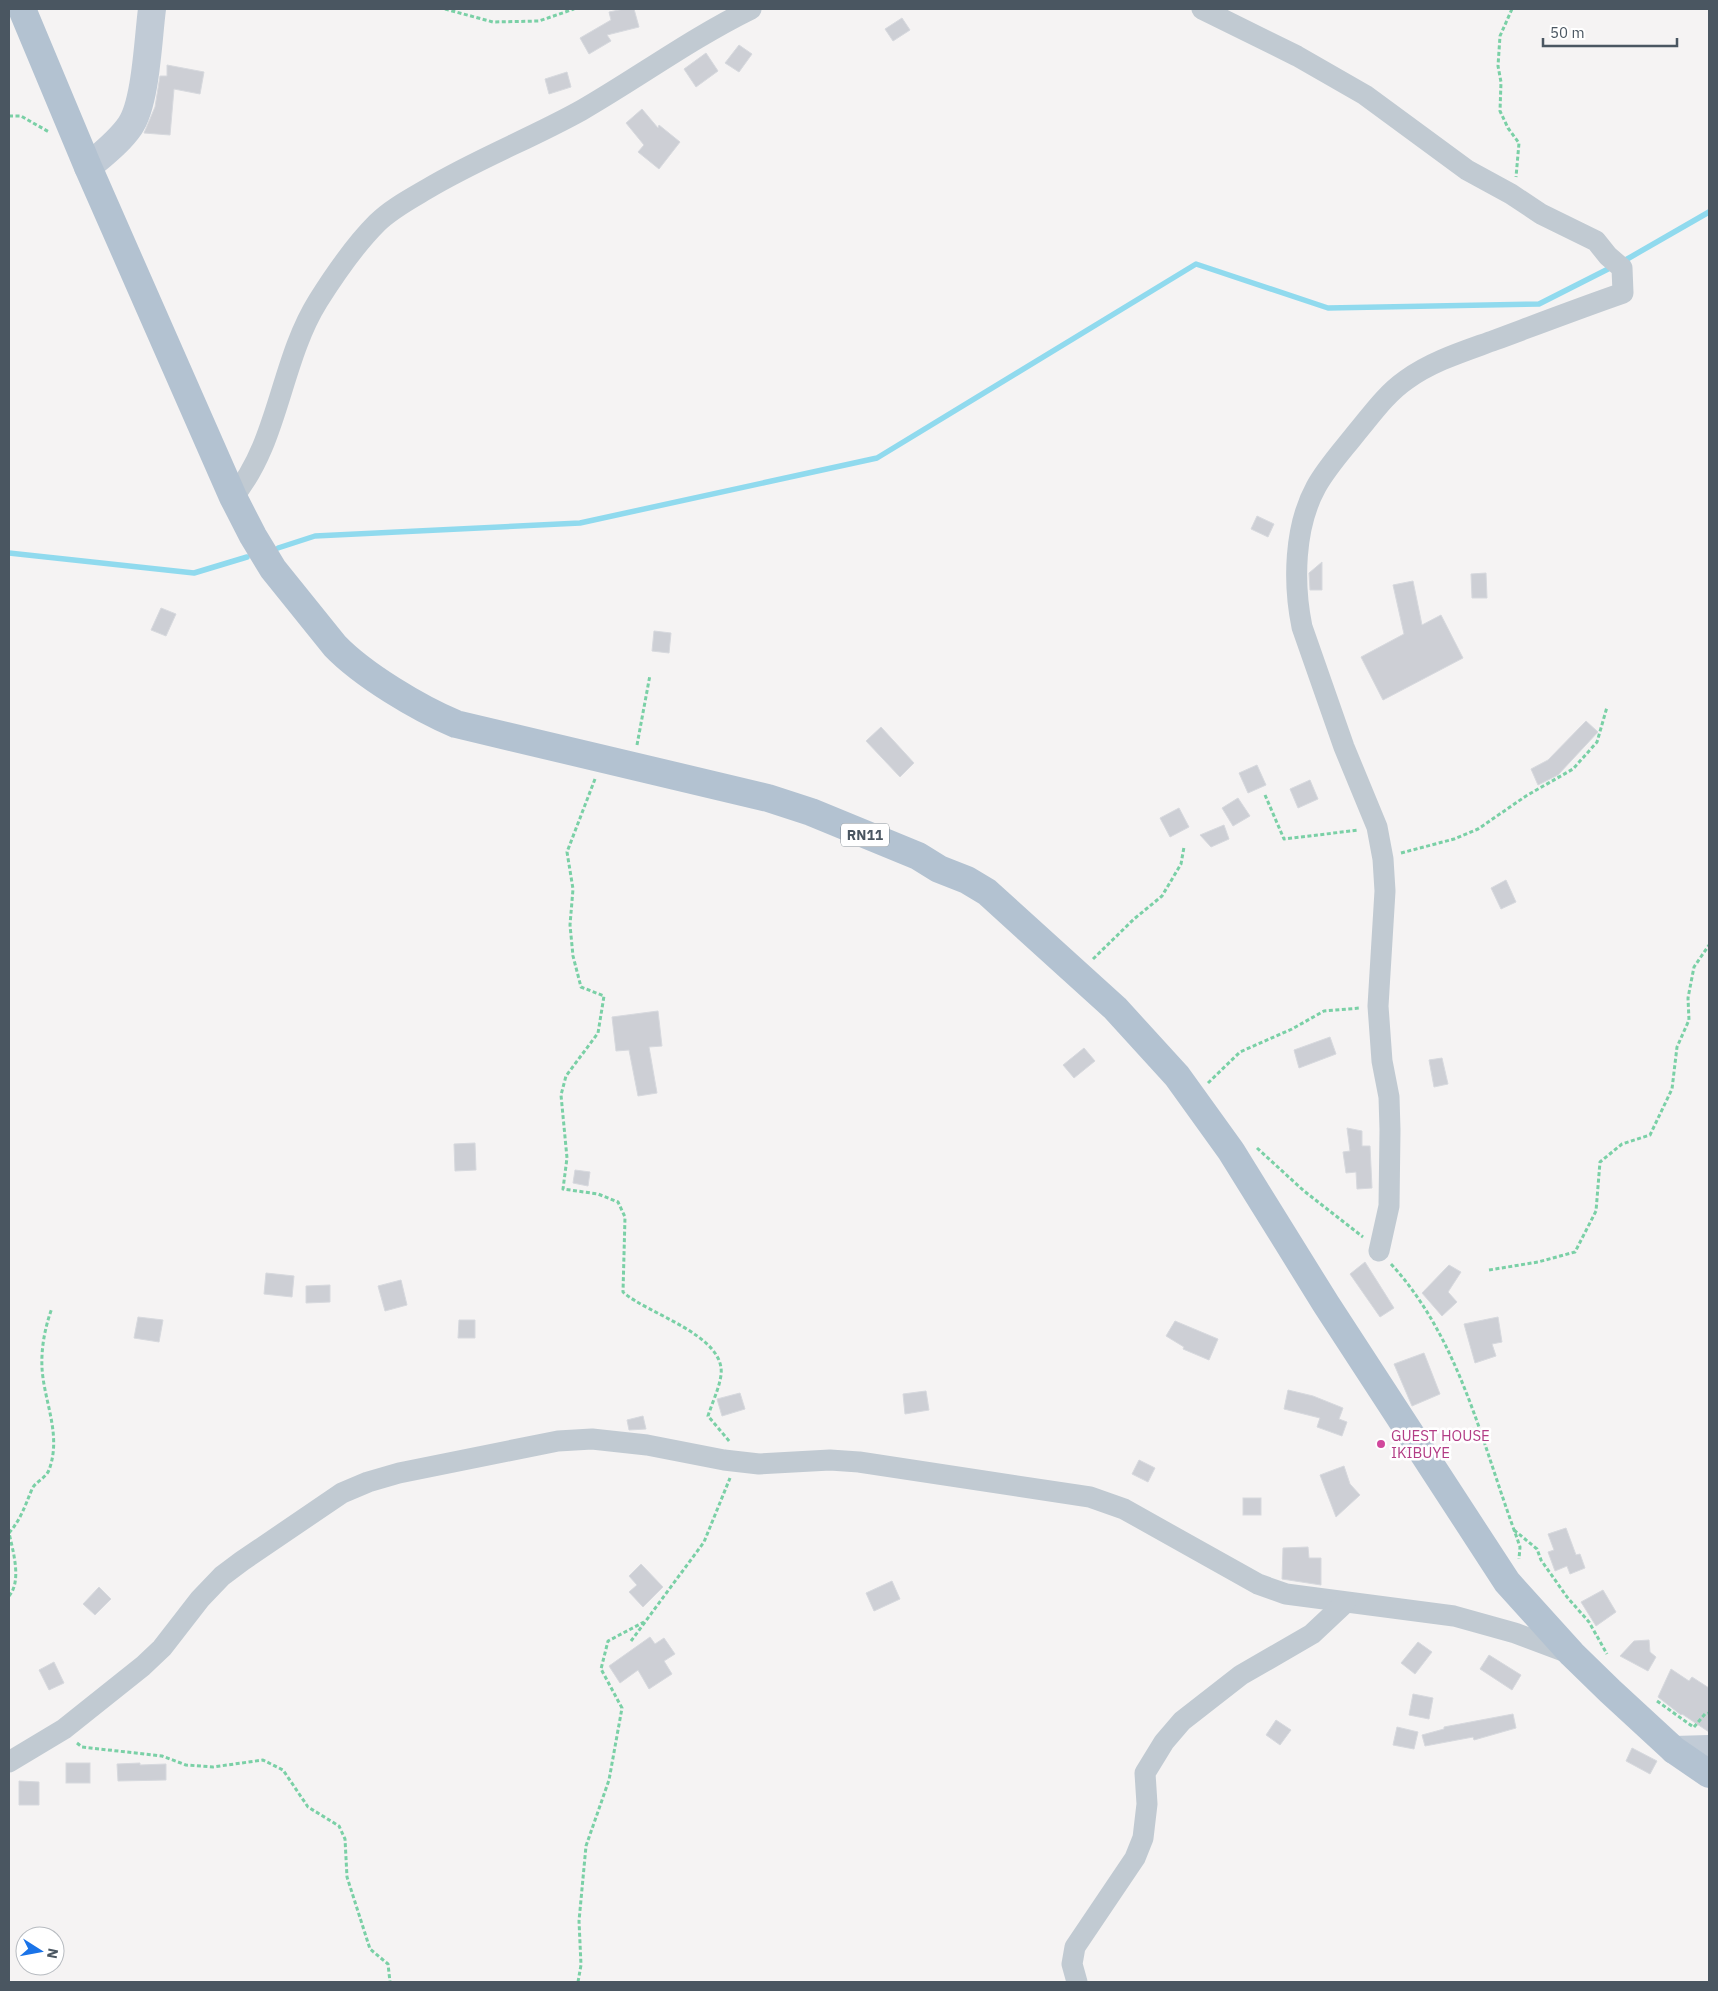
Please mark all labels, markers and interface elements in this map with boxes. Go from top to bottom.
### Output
scale bar [1543,15,1677,47]
text: 50 m [1550,23,1585,42]
road number: RN11 [841,824,889,846]
place label: GUEST HOUSE IKIBUYE [1391,1426,1490,1462]
marker: GUEST HOUSE IKIBUYE [1375,1438,1387,1450]
north arrow [15,1926,65,1976]
text: N [43,1947,63,1960]

